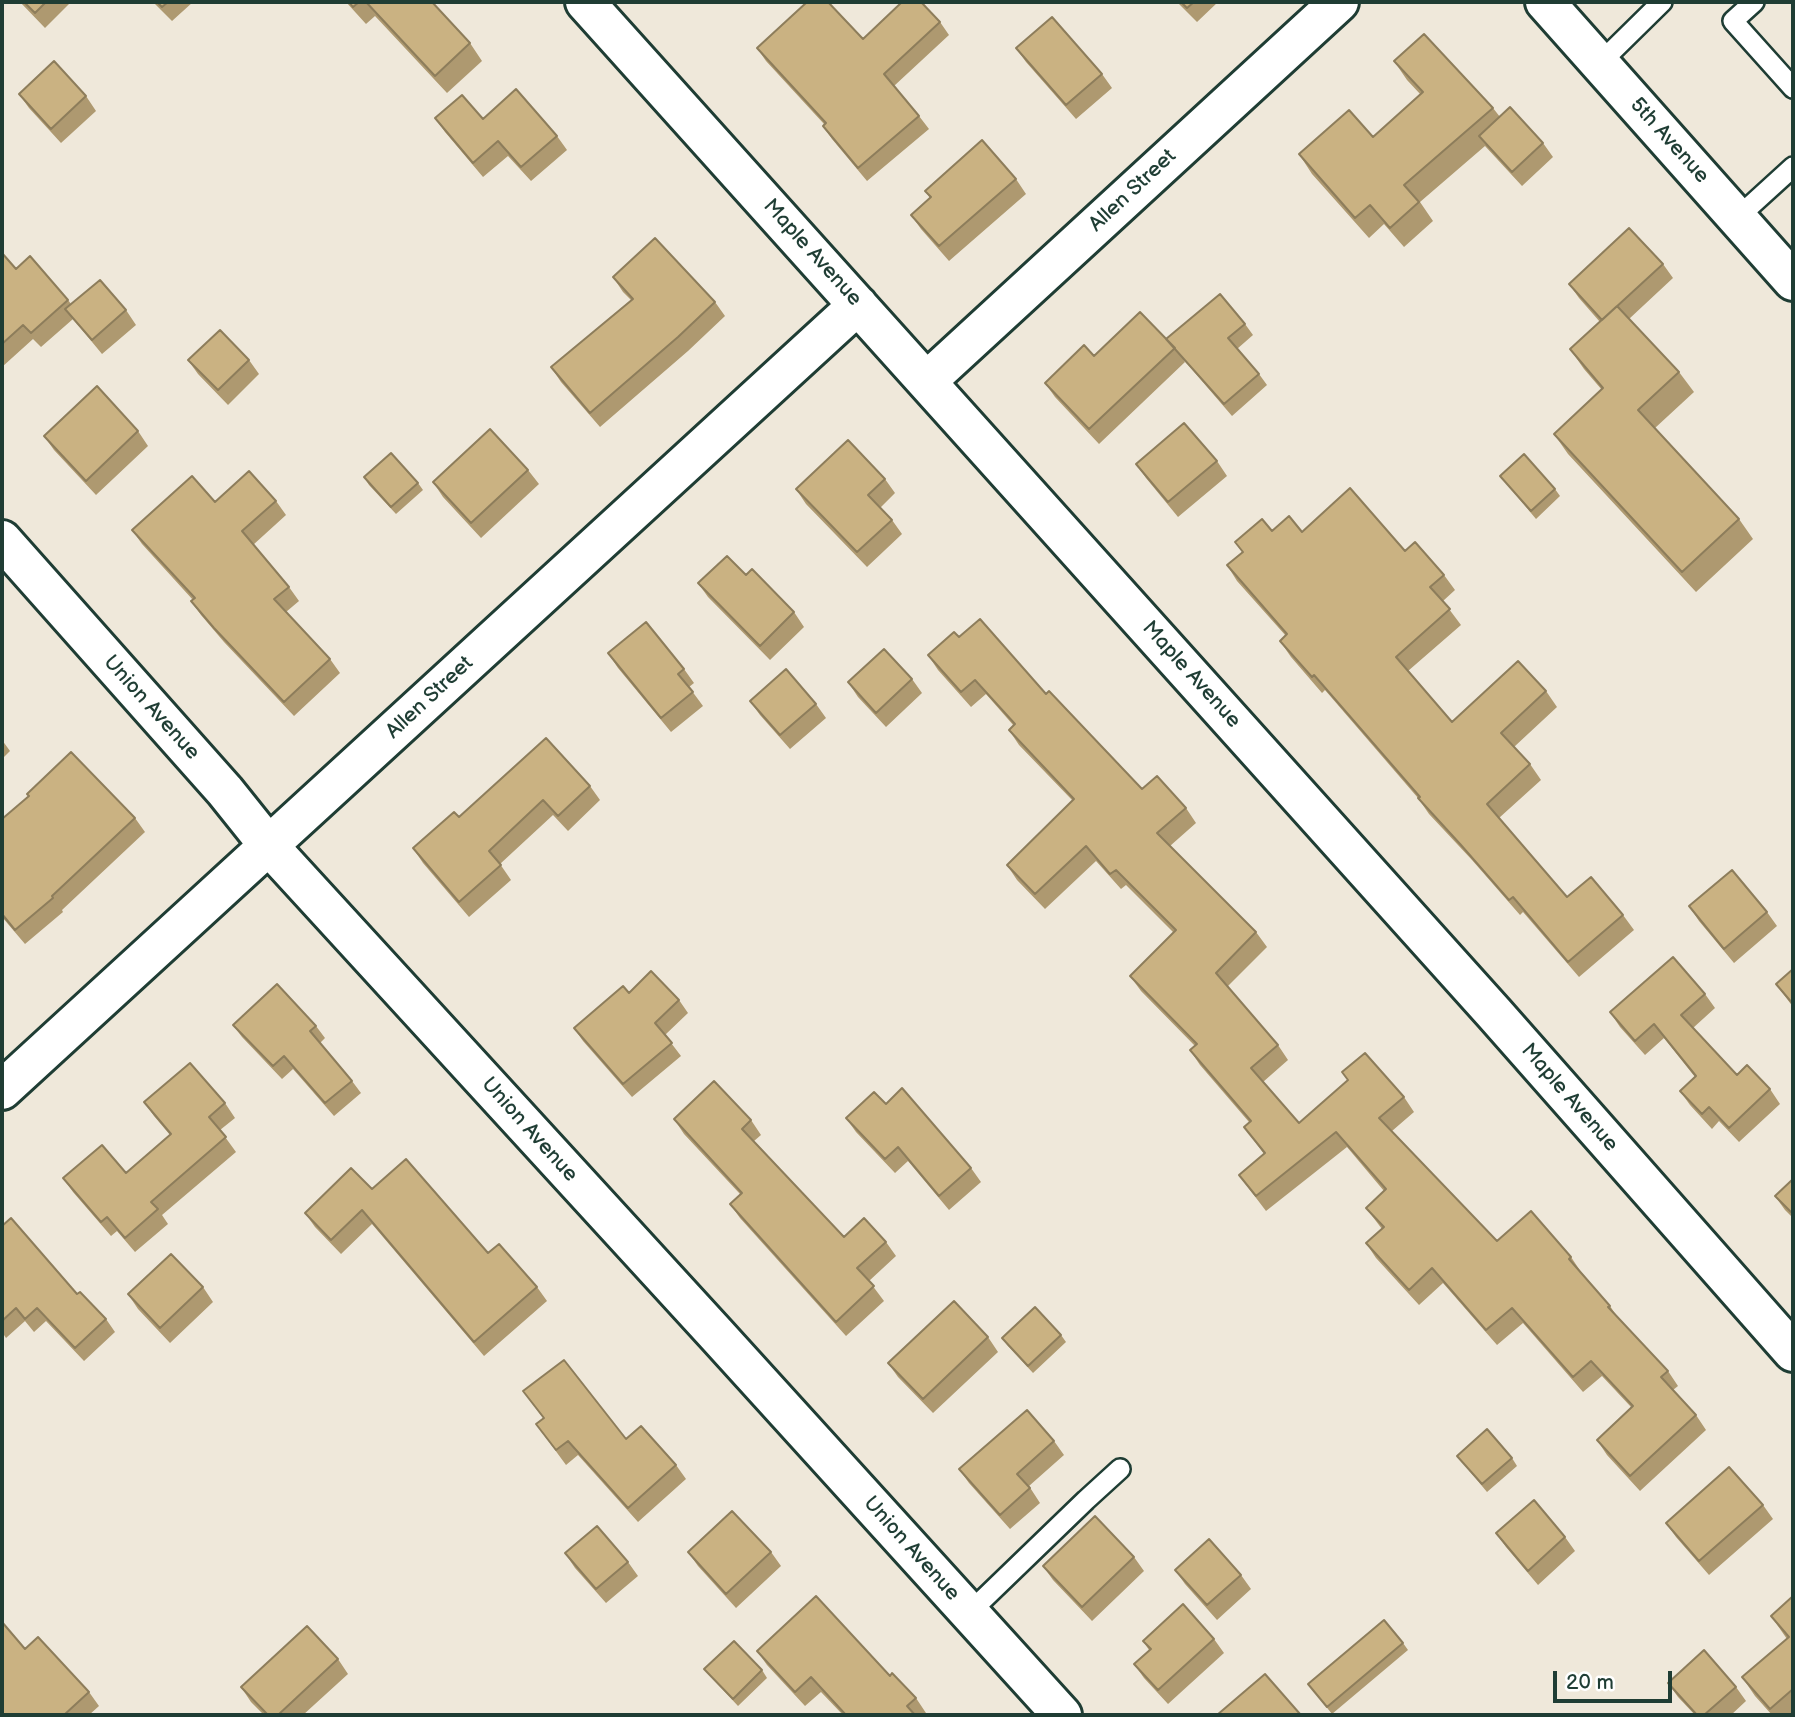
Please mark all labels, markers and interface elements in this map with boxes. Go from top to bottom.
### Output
street label: 5th Avenue [1624,93,1714,189]
street label: Allen Street [1084,144,1182,238]
street label: Maple Avenue [757,194,867,312]
street label: Maple Avenue [1136,616,1246,734]
street label: Union Avenue [97,651,205,765]
street label: Allen Street [381,651,479,745]
street label: Maple Avenue [1515,1039,1623,1157]
street label: Union Avenue [475,1073,583,1187]
street label: Union Avenue [857,1492,965,1606]
scale bar [1557,1658,1676,1702]
text: 20 m [1566,1670,1614,1695]

